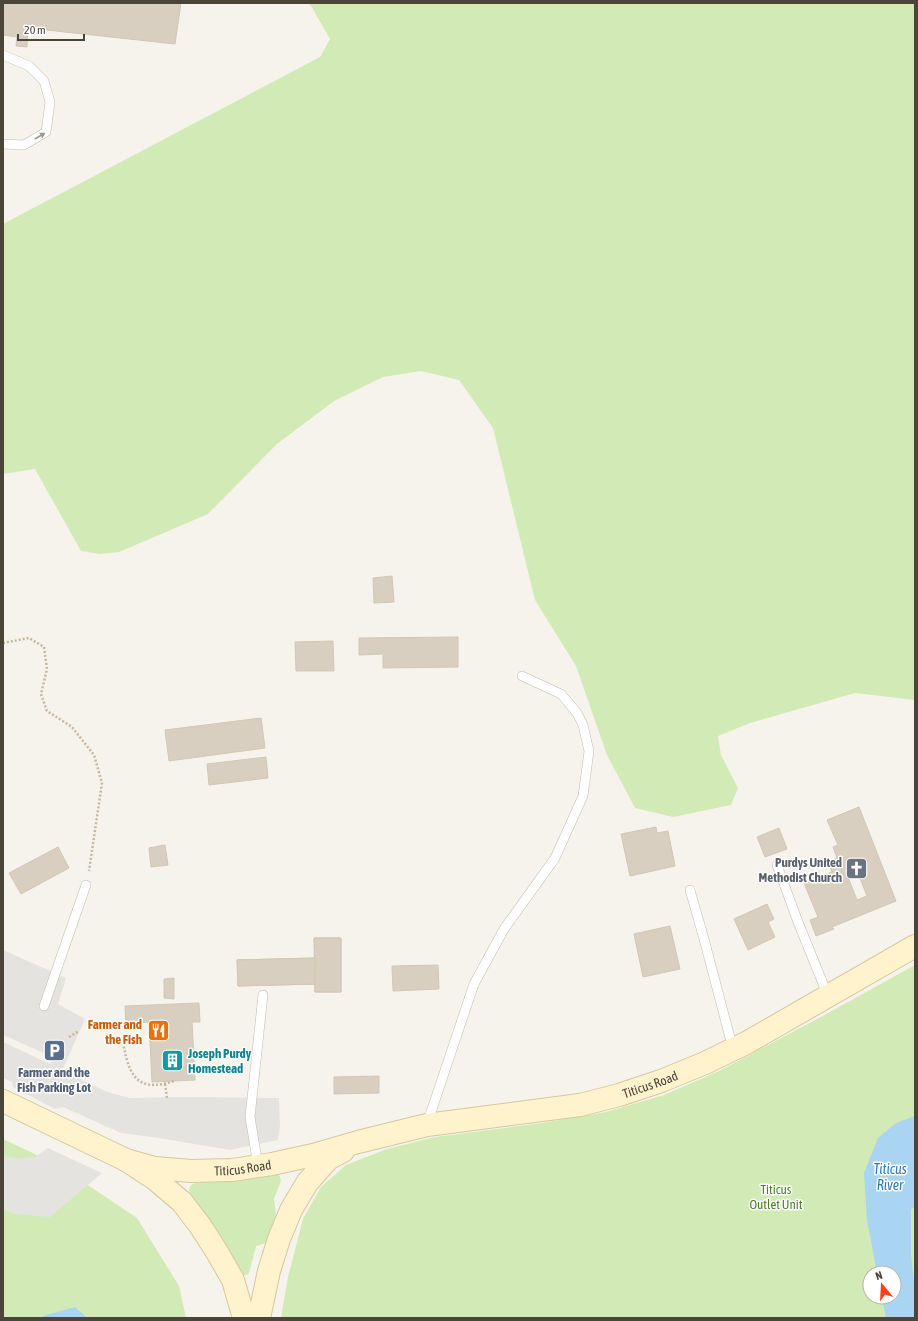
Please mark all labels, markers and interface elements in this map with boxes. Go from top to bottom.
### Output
scale bar [18,16,84,42]
text: 20 m [24,23,46,37]
one-way arrow [34,133,45,140]
place label: Purdys United Methodist Church [759,855,842,885]
church icon: Purdys United Methodist Church [844,856,870,882]
place label: Farmer and the Fish [88,1017,142,1047]
restaurant icon: Farmer and the Fish [145,1018,171,1044]
parking icon: Farmer and the Fish Parking Lot [41,1037,67,1063]
place label: Joseph Purdy Homestead [187,1046,252,1076]
building icon: Joseph Purdy Homestead [159,1047,185,1073]
place label: Farmer and the Fish Parking Lot [17,1065,91,1095]
street label: Titicus Road [621,1067,680,1101]
street label: Titicus Road [214,1157,272,1178]
water label: Titicus River [873,1161,907,1193]
park label: Titicus Outlet Unit [749,1182,803,1212]
north arrow [862,1265,902,1305]
text: N [874,1269,884,1282]

